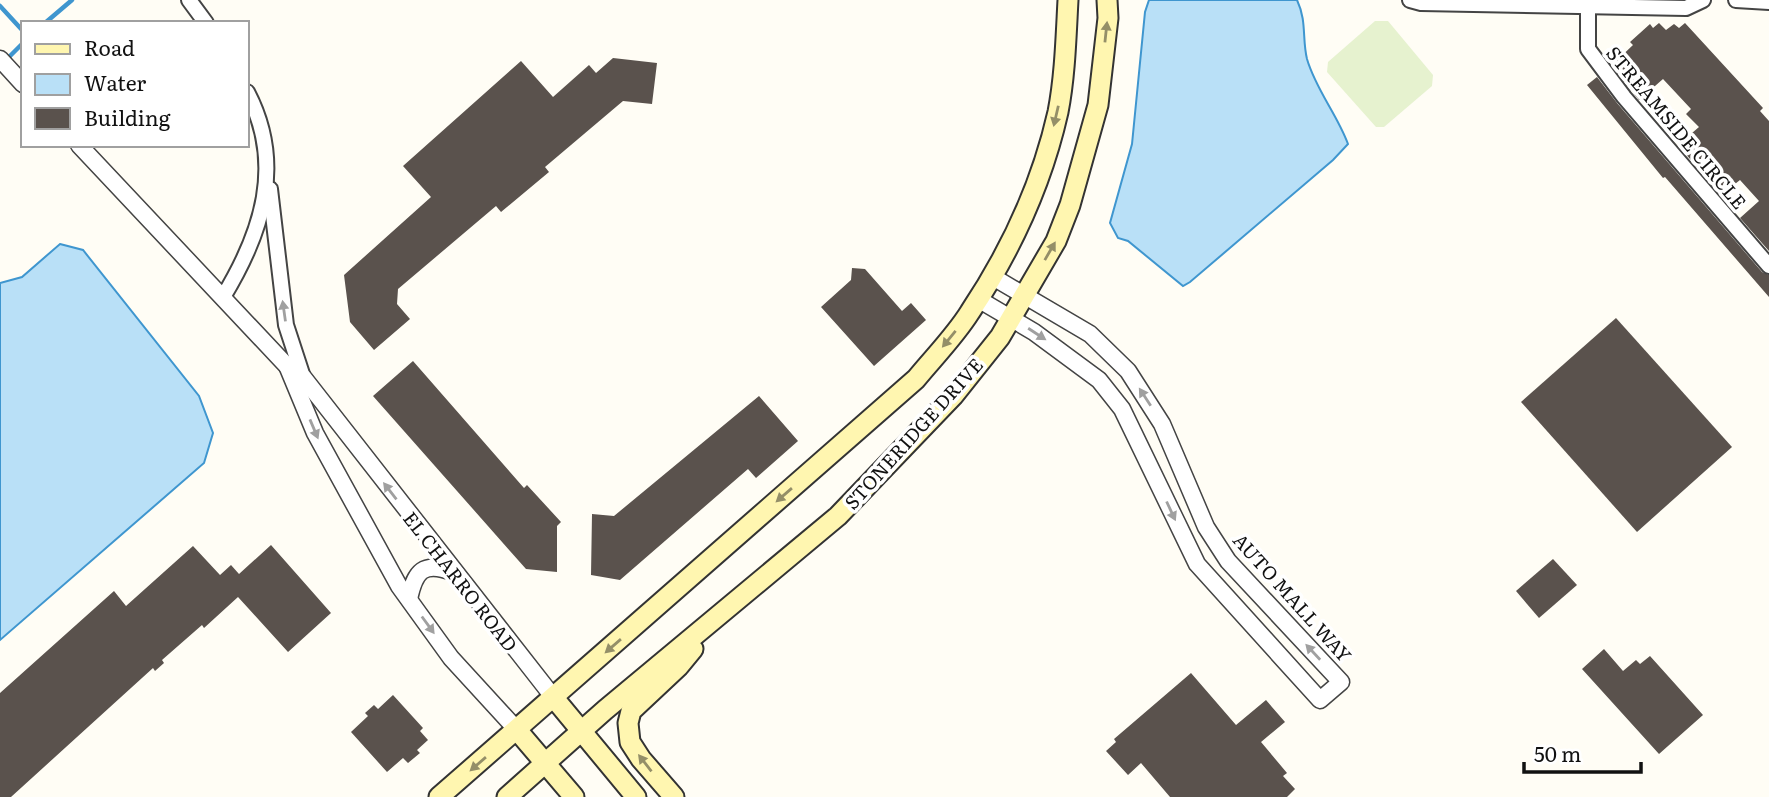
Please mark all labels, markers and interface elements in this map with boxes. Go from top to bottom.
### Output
legend [21,21,248,147]
one-way arrow [1101,21,1112,43]
text: Road [84,31,135,62]
street label: STREAMSIDE CIRCLE [1600,39,1754,215]
text: Water [84,66,146,97]
text: Building [84,101,171,132]
one-way arrow [1050,106,1061,128]
one-way arrow [1044,242,1056,261]
one-way arrow [278,300,289,322]
one-way arrow [1027,328,1047,341]
one-way arrow [942,331,957,348]
street label: STONERIDGE DRIVE [837,351,989,515]
one-way arrow [1139,388,1152,407]
one-way arrow [309,418,320,439]
one-way arrow [383,482,398,500]
one-way arrow [775,487,793,503]
one-way arrow [1166,501,1177,522]
street label: EL CHARRO ROAD [397,505,525,657]
street label: AUTO MALL WAY [1227,526,1359,668]
one-way arrow [421,616,435,634]
one-way arrow [605,638,622,653]
one-way arrow [1305,644,1321,661]
scale bar [1524,730,1641,774]
text: 50 m [1534,737,1581,768]
one-way arrow [638,754,653,772]
one-way arrow [469,756,487,772]

